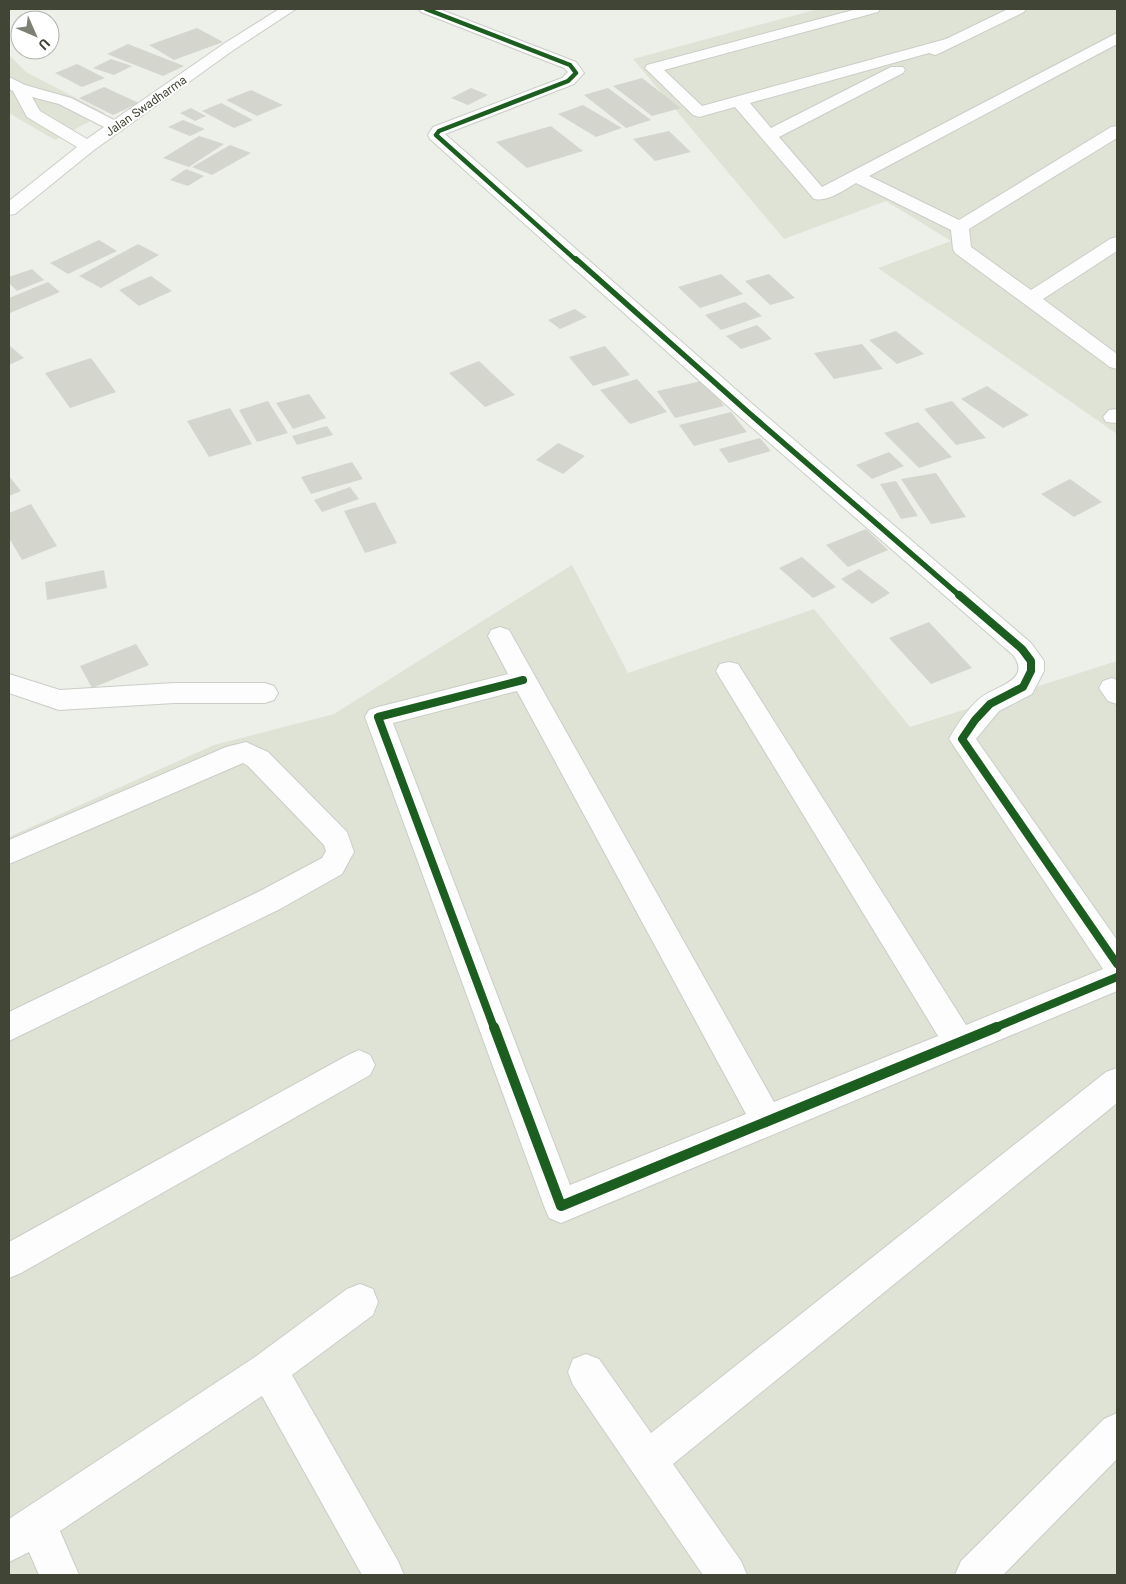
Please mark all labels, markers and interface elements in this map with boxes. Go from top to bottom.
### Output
north arrow [10,10,60,60]
text: U [35,35,53,53]
street label: Jalan Swadharma [103,73,189,139]

